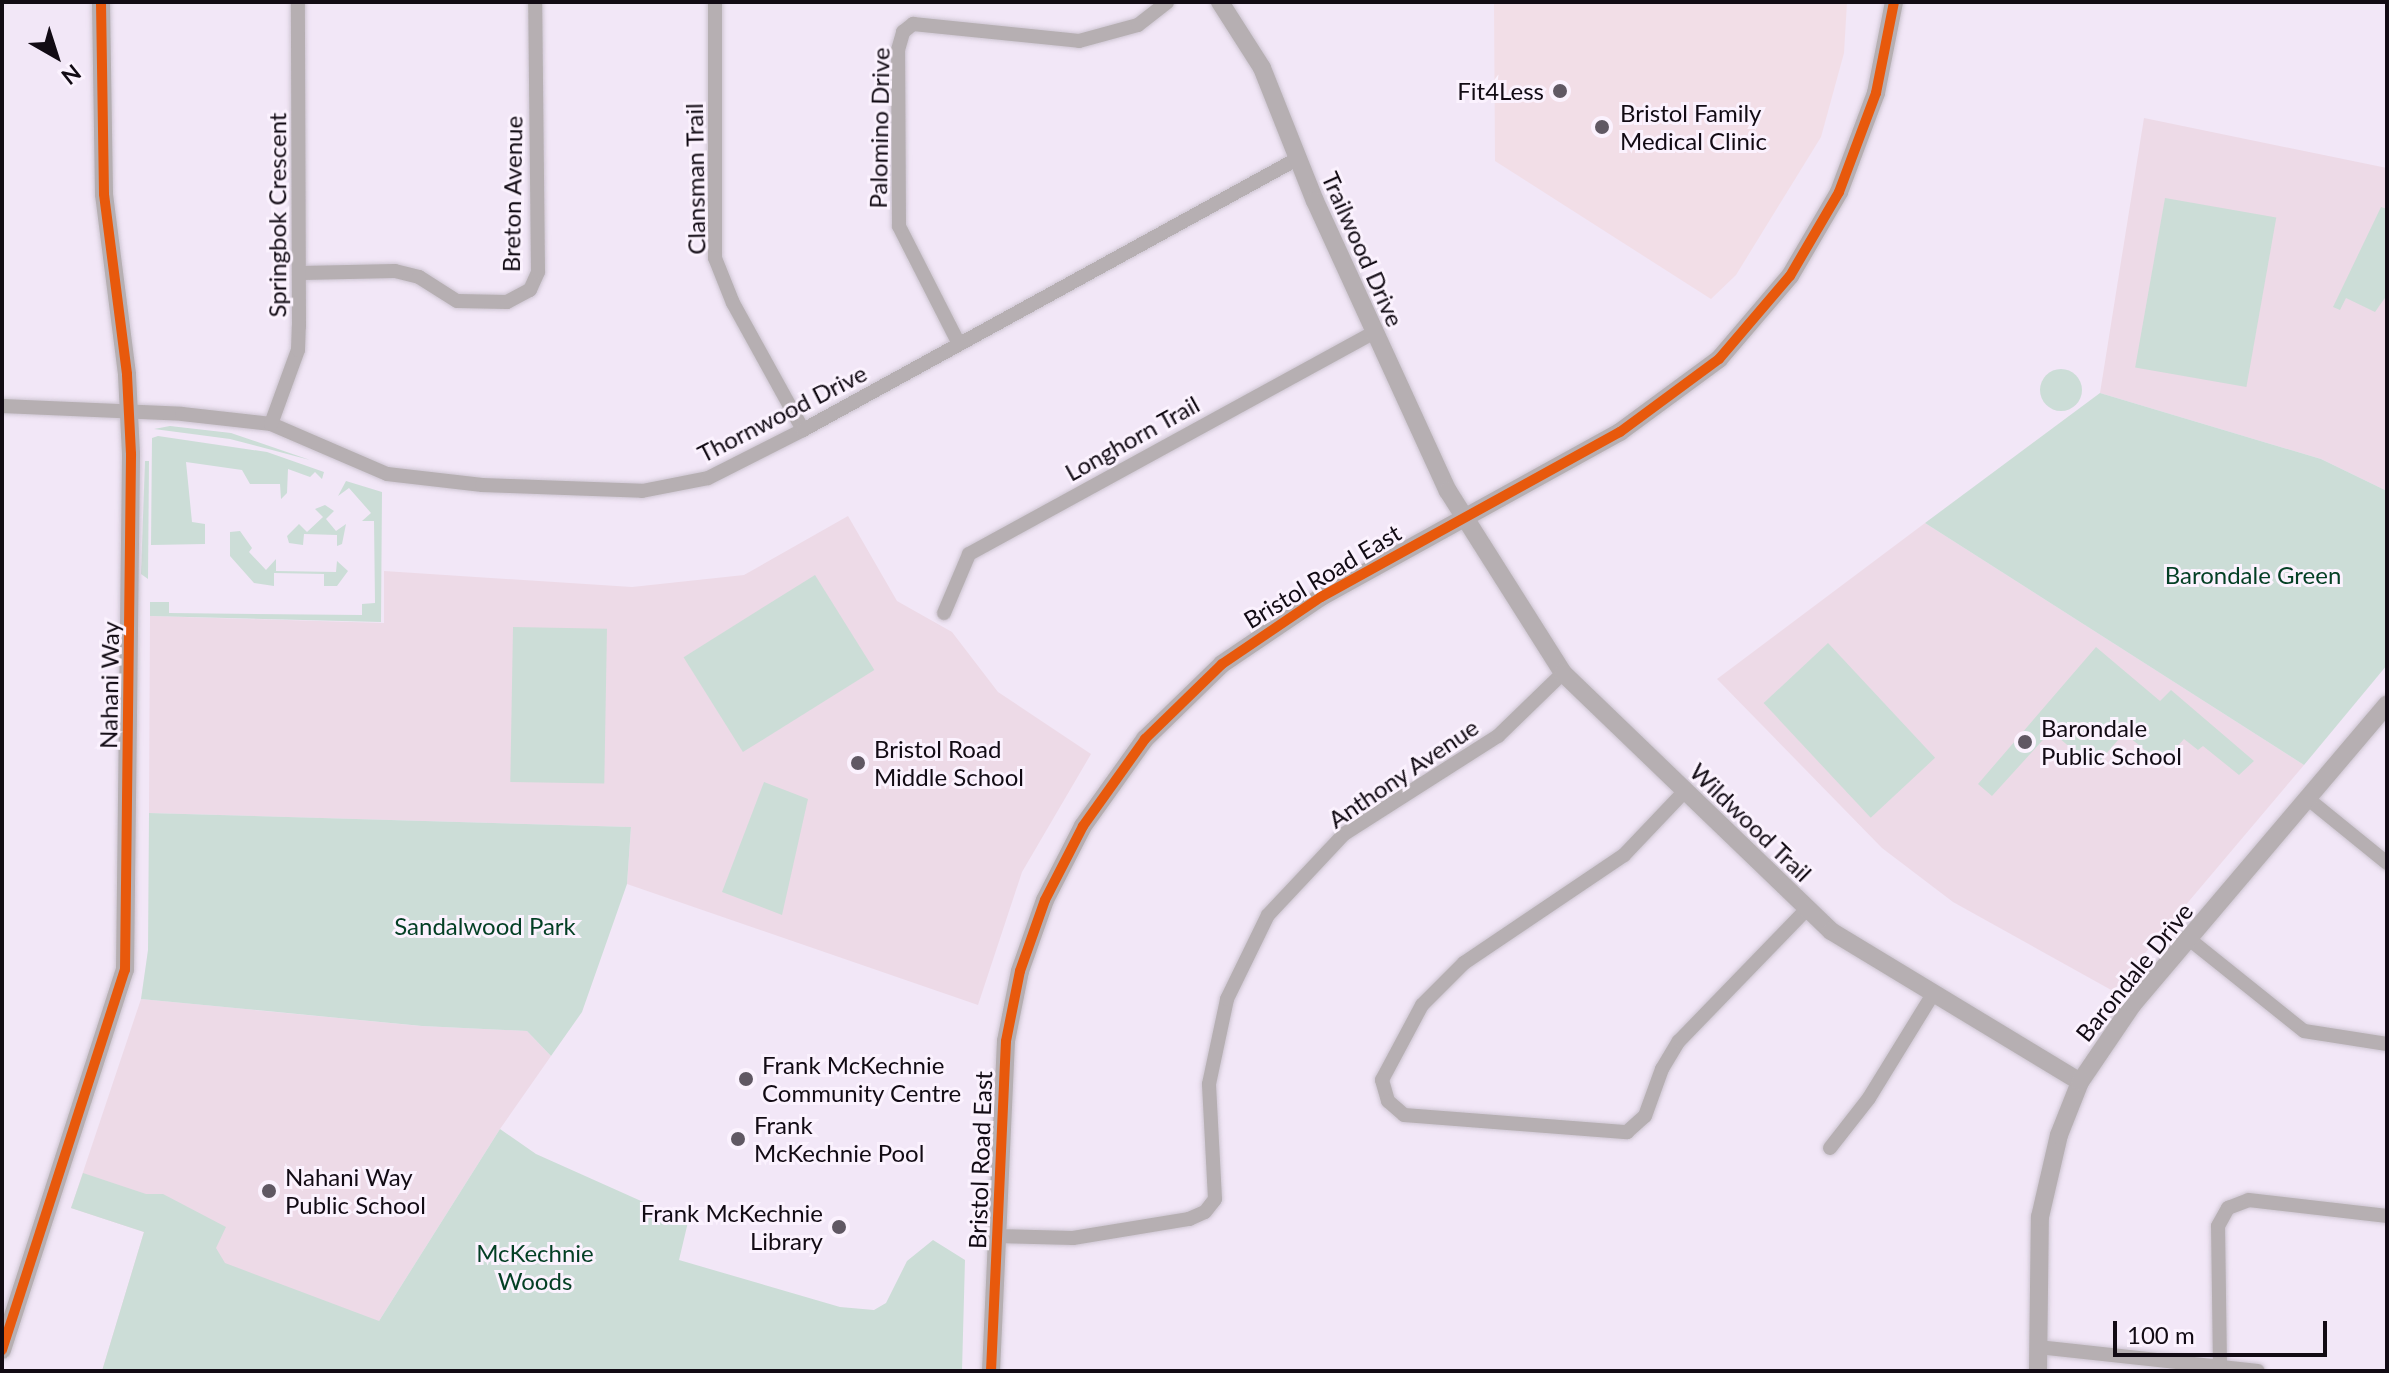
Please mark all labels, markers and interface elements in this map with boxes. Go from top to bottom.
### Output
north arrow [16,16,96,96]
street label: Palomino Drive [863,47,895,209]
text: N [56,59,87,91]
place label: Fit4Less [1457,77,1544,105]
marker: Fit4Less [1551,82,1569,100]
place label: Bristol Family Medical Clinic [1620,99,1767,155]
street label: Clansman Trail [679,103,711,255]
street label: Springbok Crescent [263,113,291,317]
street label: Breton Avenue [496,115,528,273]
marker: Bristol Family Medical Clinic [1591,116,1613,138]
street label: Trailwood Drive [1316,167,1410,331]
street label: Thornwood Drive [693,358,871,468]
street label: Longhorn Trail [1060,389,1204,487]
street label: Bristol Road East [1238,518,1406,634]
park label: Barondale Green [2165,561,2341,589]
street label: Nahani Way [93,621,125,749]
street label: Anthony Avenue [1322,712,1484,834]
place label: Barondale Public School [2041,714,2182,770]
marker: Barondale Public School [2016,733,2034,751]
place label: Bristol Road Middle School [874,735,1024,791]
marker: Bristol Road Middle School [849,754,867,772]
street label: Wildwood Trail [1684,757,1818,887]
street label: Barondale Drive [2069,897,2199,1047]
park label: Sandalwood Park [394,912,576,940]
place label: Frank McKechnie Community Centre [762,1051,962,1107]
marker: Frank McKechnie Community Centre [737,1070,755,1088]
street label: Bristol Road East [963,1070,997,1250]
place label: Frank McKechnie Pool [754,1111,924,1167]
marker: Frank McKechnie Pool [729,1130,747,1148]
place label: Nahani Way Public School [285,1163,426,1219]
marker: Nahani Way Public School [260,1182,278,1200]
place label: Frank McKechnie Library [641,1199,823,1255]
marker: Frank McKechnie Library [830,1218,848,1236]
park label: McKechnie Woods [476,1239,594,1295]
scale bar [2117,1305,2331,1355]
text: 100 m [2127,1320,2195,1349]

